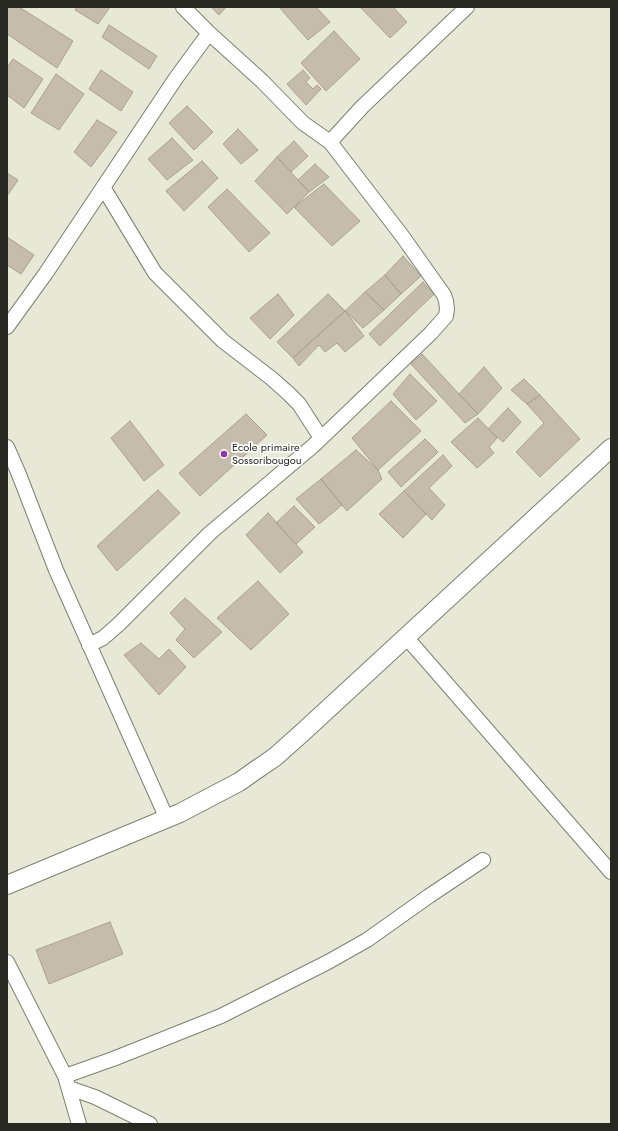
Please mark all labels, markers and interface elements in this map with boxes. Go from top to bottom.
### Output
place label: Ecole primaire Sossoribougou [232,441,302,467]
marker: Ecole primaire Sossoribougou [219,449,229,459]

